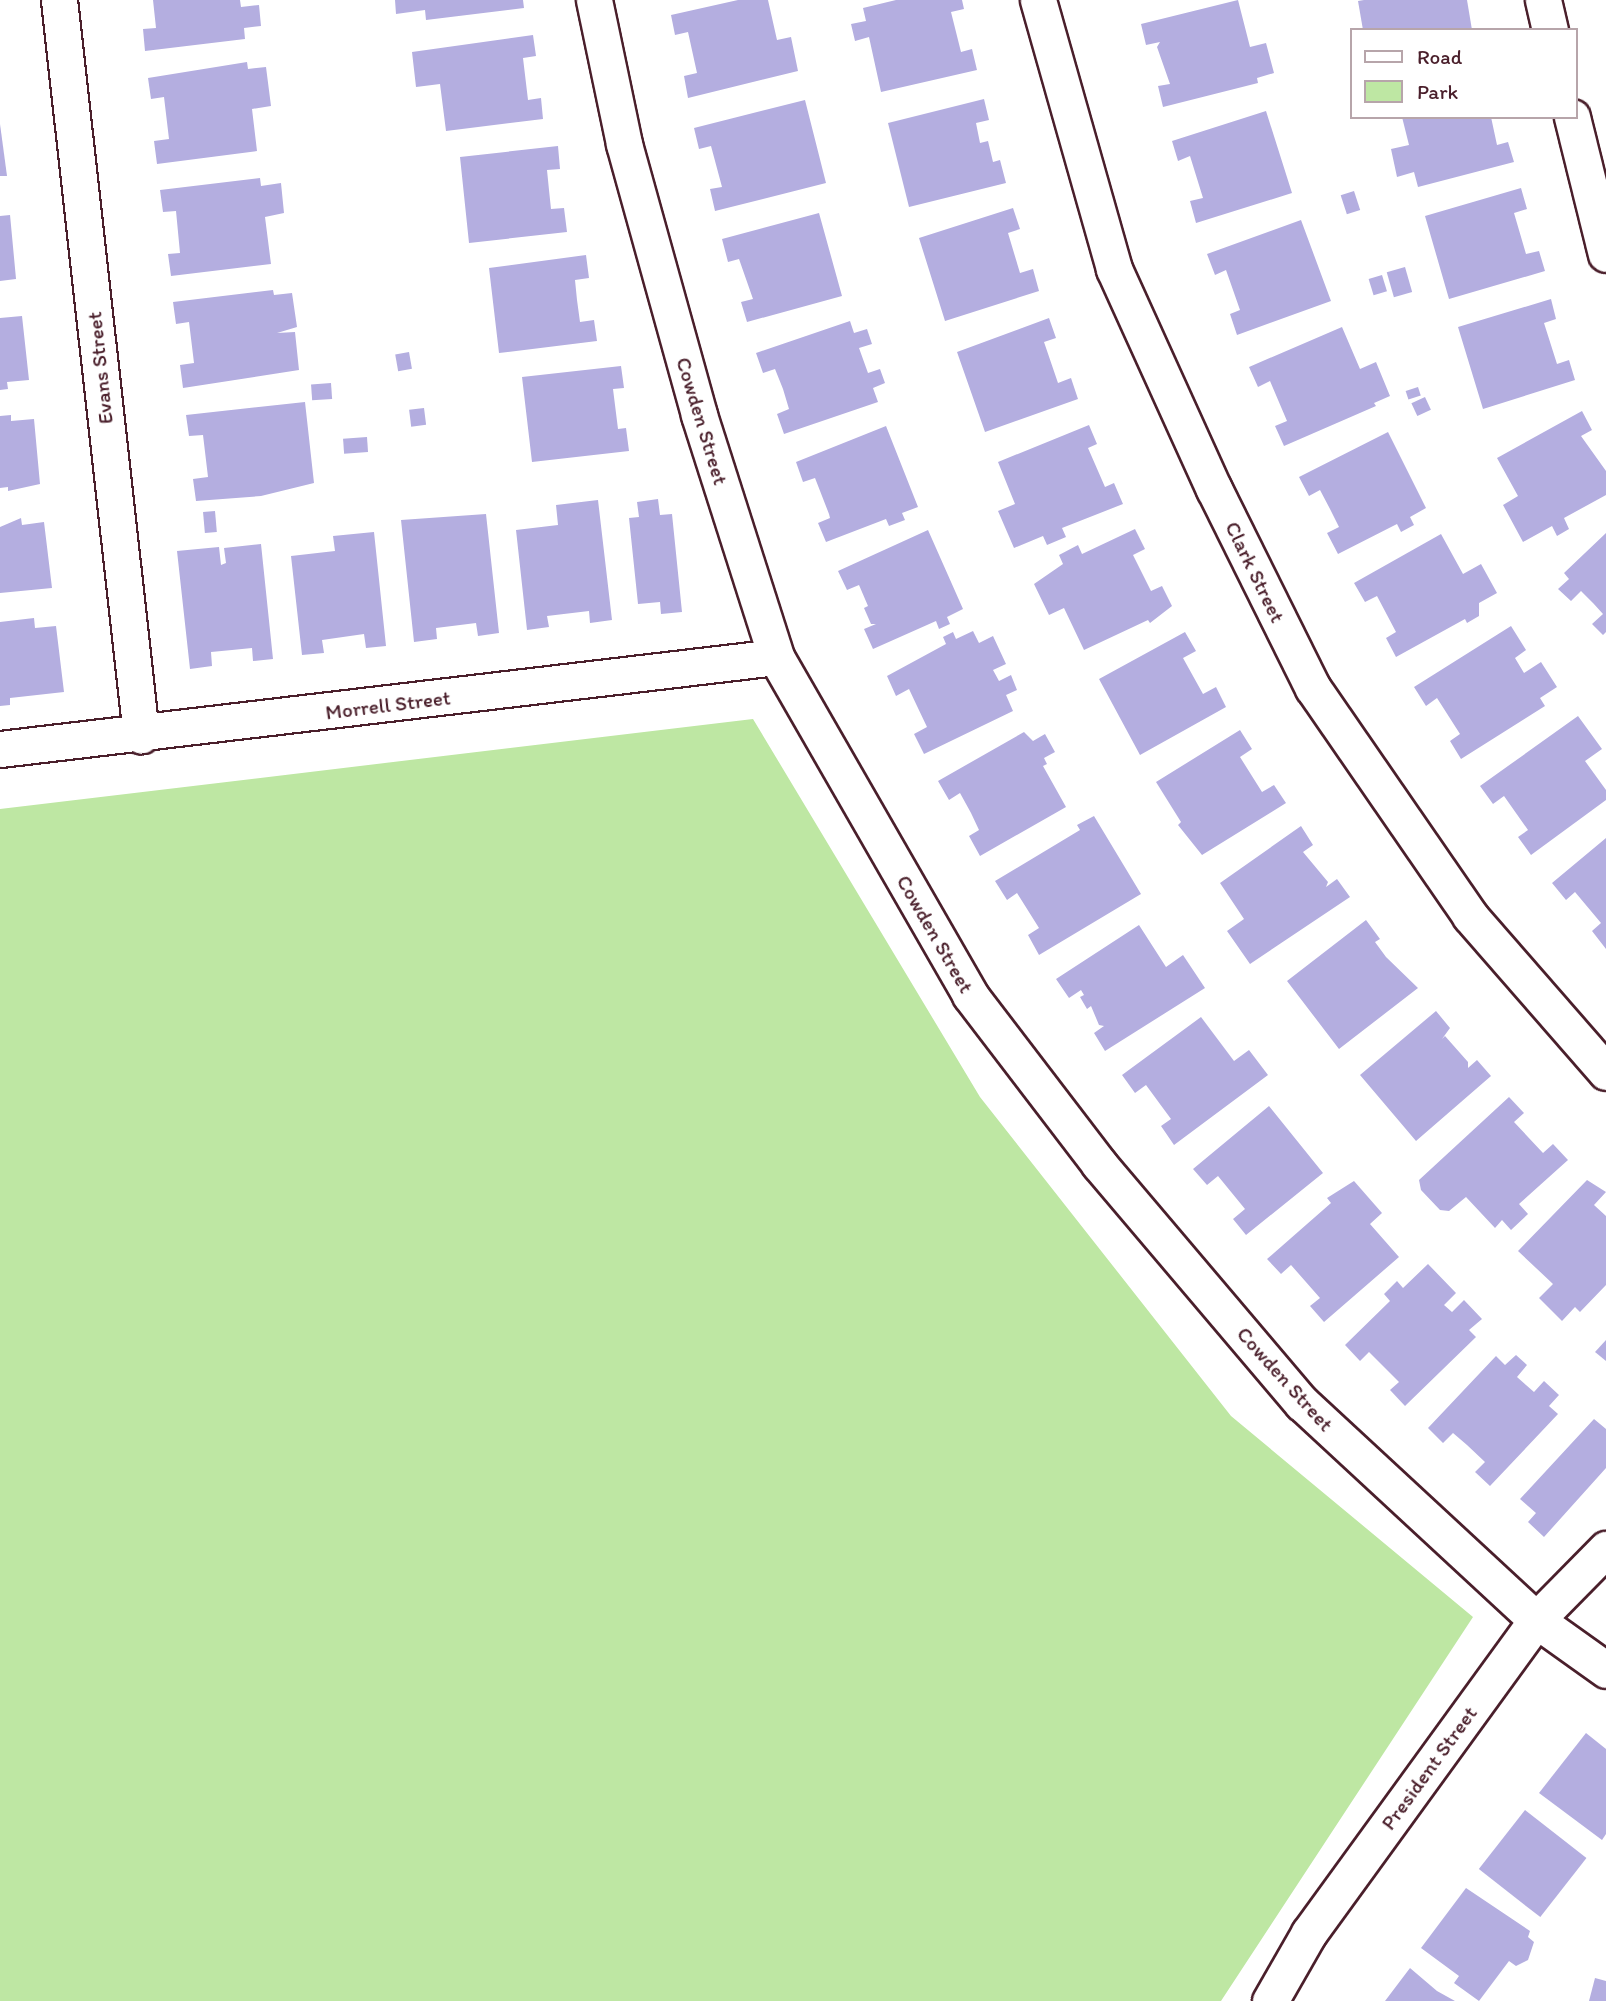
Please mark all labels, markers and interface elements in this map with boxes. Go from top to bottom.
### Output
legend [1350,28,1578,119]
text: Road [1417,44,1462,69]
text: Park [1417,79,1458,104]
street label: Evans Street [82,311,118,425]
street label: Cowden Street [671,354,733,488]
street label: Clark Street [1220,517,1290,627]
street label: Morrell Street [324,685,452,725]
street label: Cowden Street [891,871,979,997]
street label: Cowden Street [1232,1322,1338,1436]
street label: President Street [1376,1701,1482,1835]

